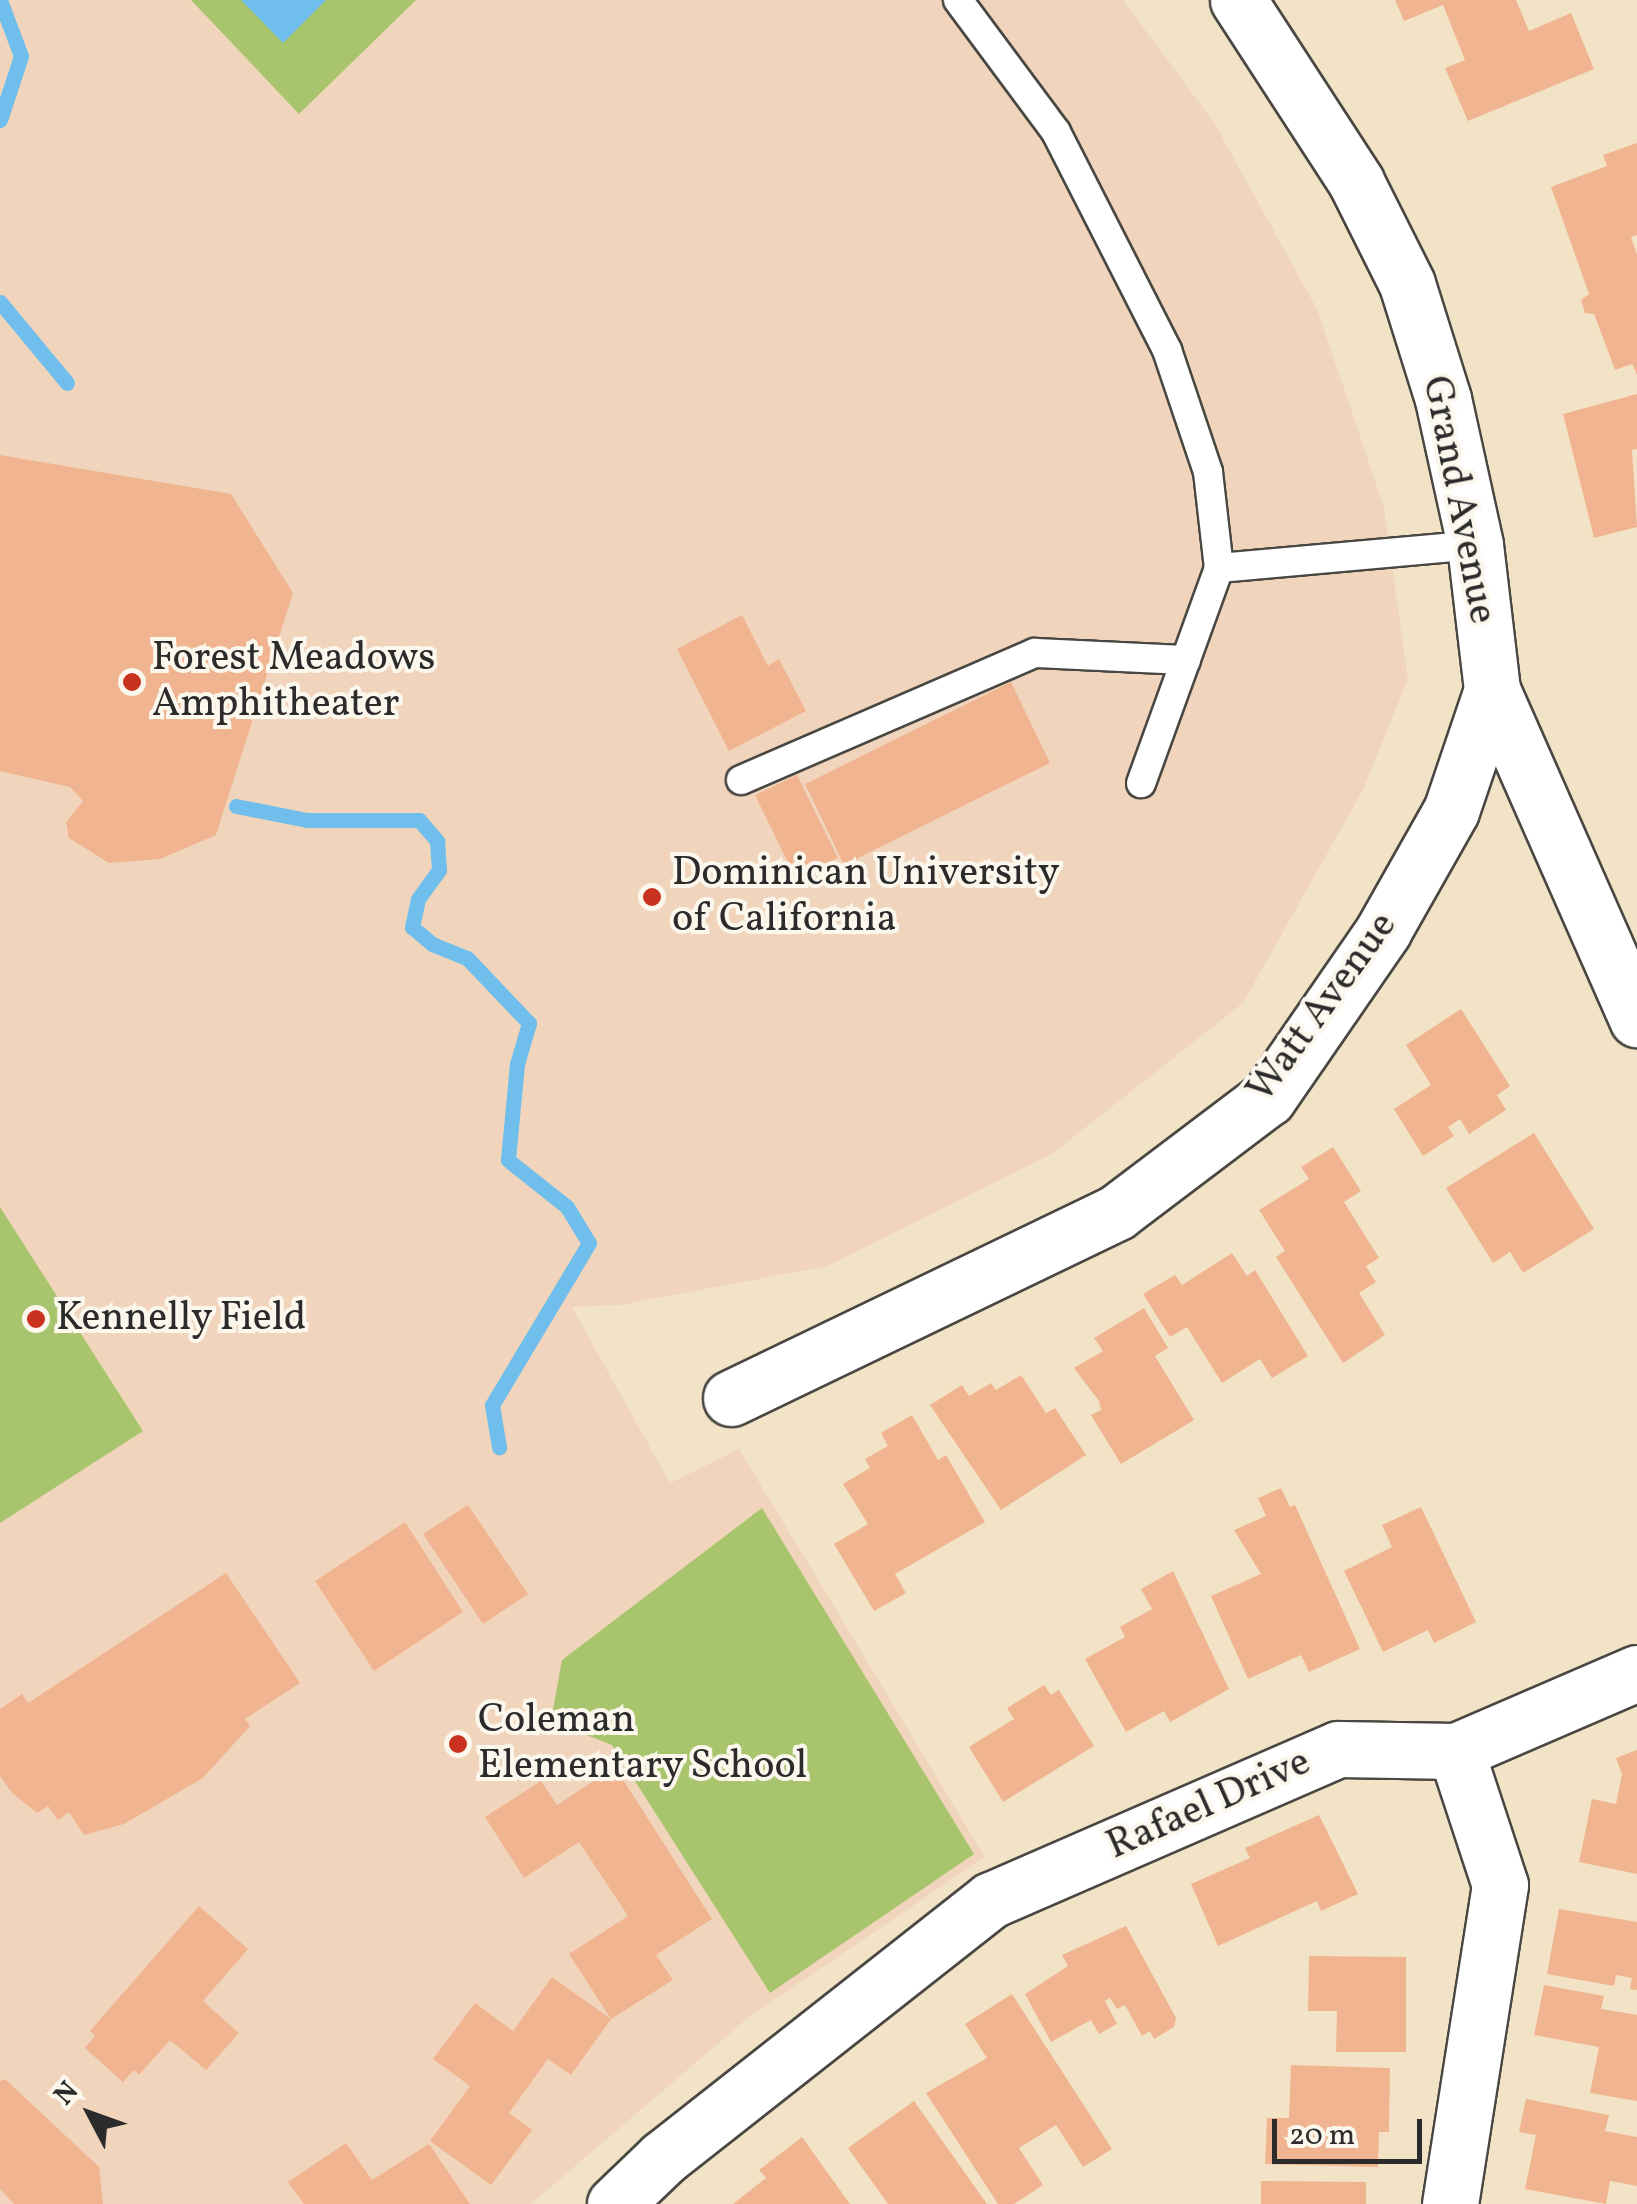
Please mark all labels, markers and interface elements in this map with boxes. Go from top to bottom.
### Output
street label: Grand Avenue [1410,372,1506,628]
place label: Forest Meadows Amphitheater [152,635,435,729]
marker: Forest Meadows Amphitheater [121,671,143,693]
place label: Dominican University of California [672,850,1060,944]
marker: Dominican University of California [641,886,663,908]
street label: Watt Avenue [1238,904,1408,1112]
place label: Kennelly Field [56,1295,308,1343]
marker: Kennelly Field [25,1308,47,1330]
place label: Coleman Elementary School [478,1697,808,1791]
marker: Coleman Elementary School [447,1733,469,1755]
street label: Rafael Drive [1100,1739,1318,1871]
north arrow [40,2064,140,2164]
text: N [46,2074,88,2114]
scale bar [1277,2099,1427,2161]
text: 20 m [1289,2115,1355,2157]

